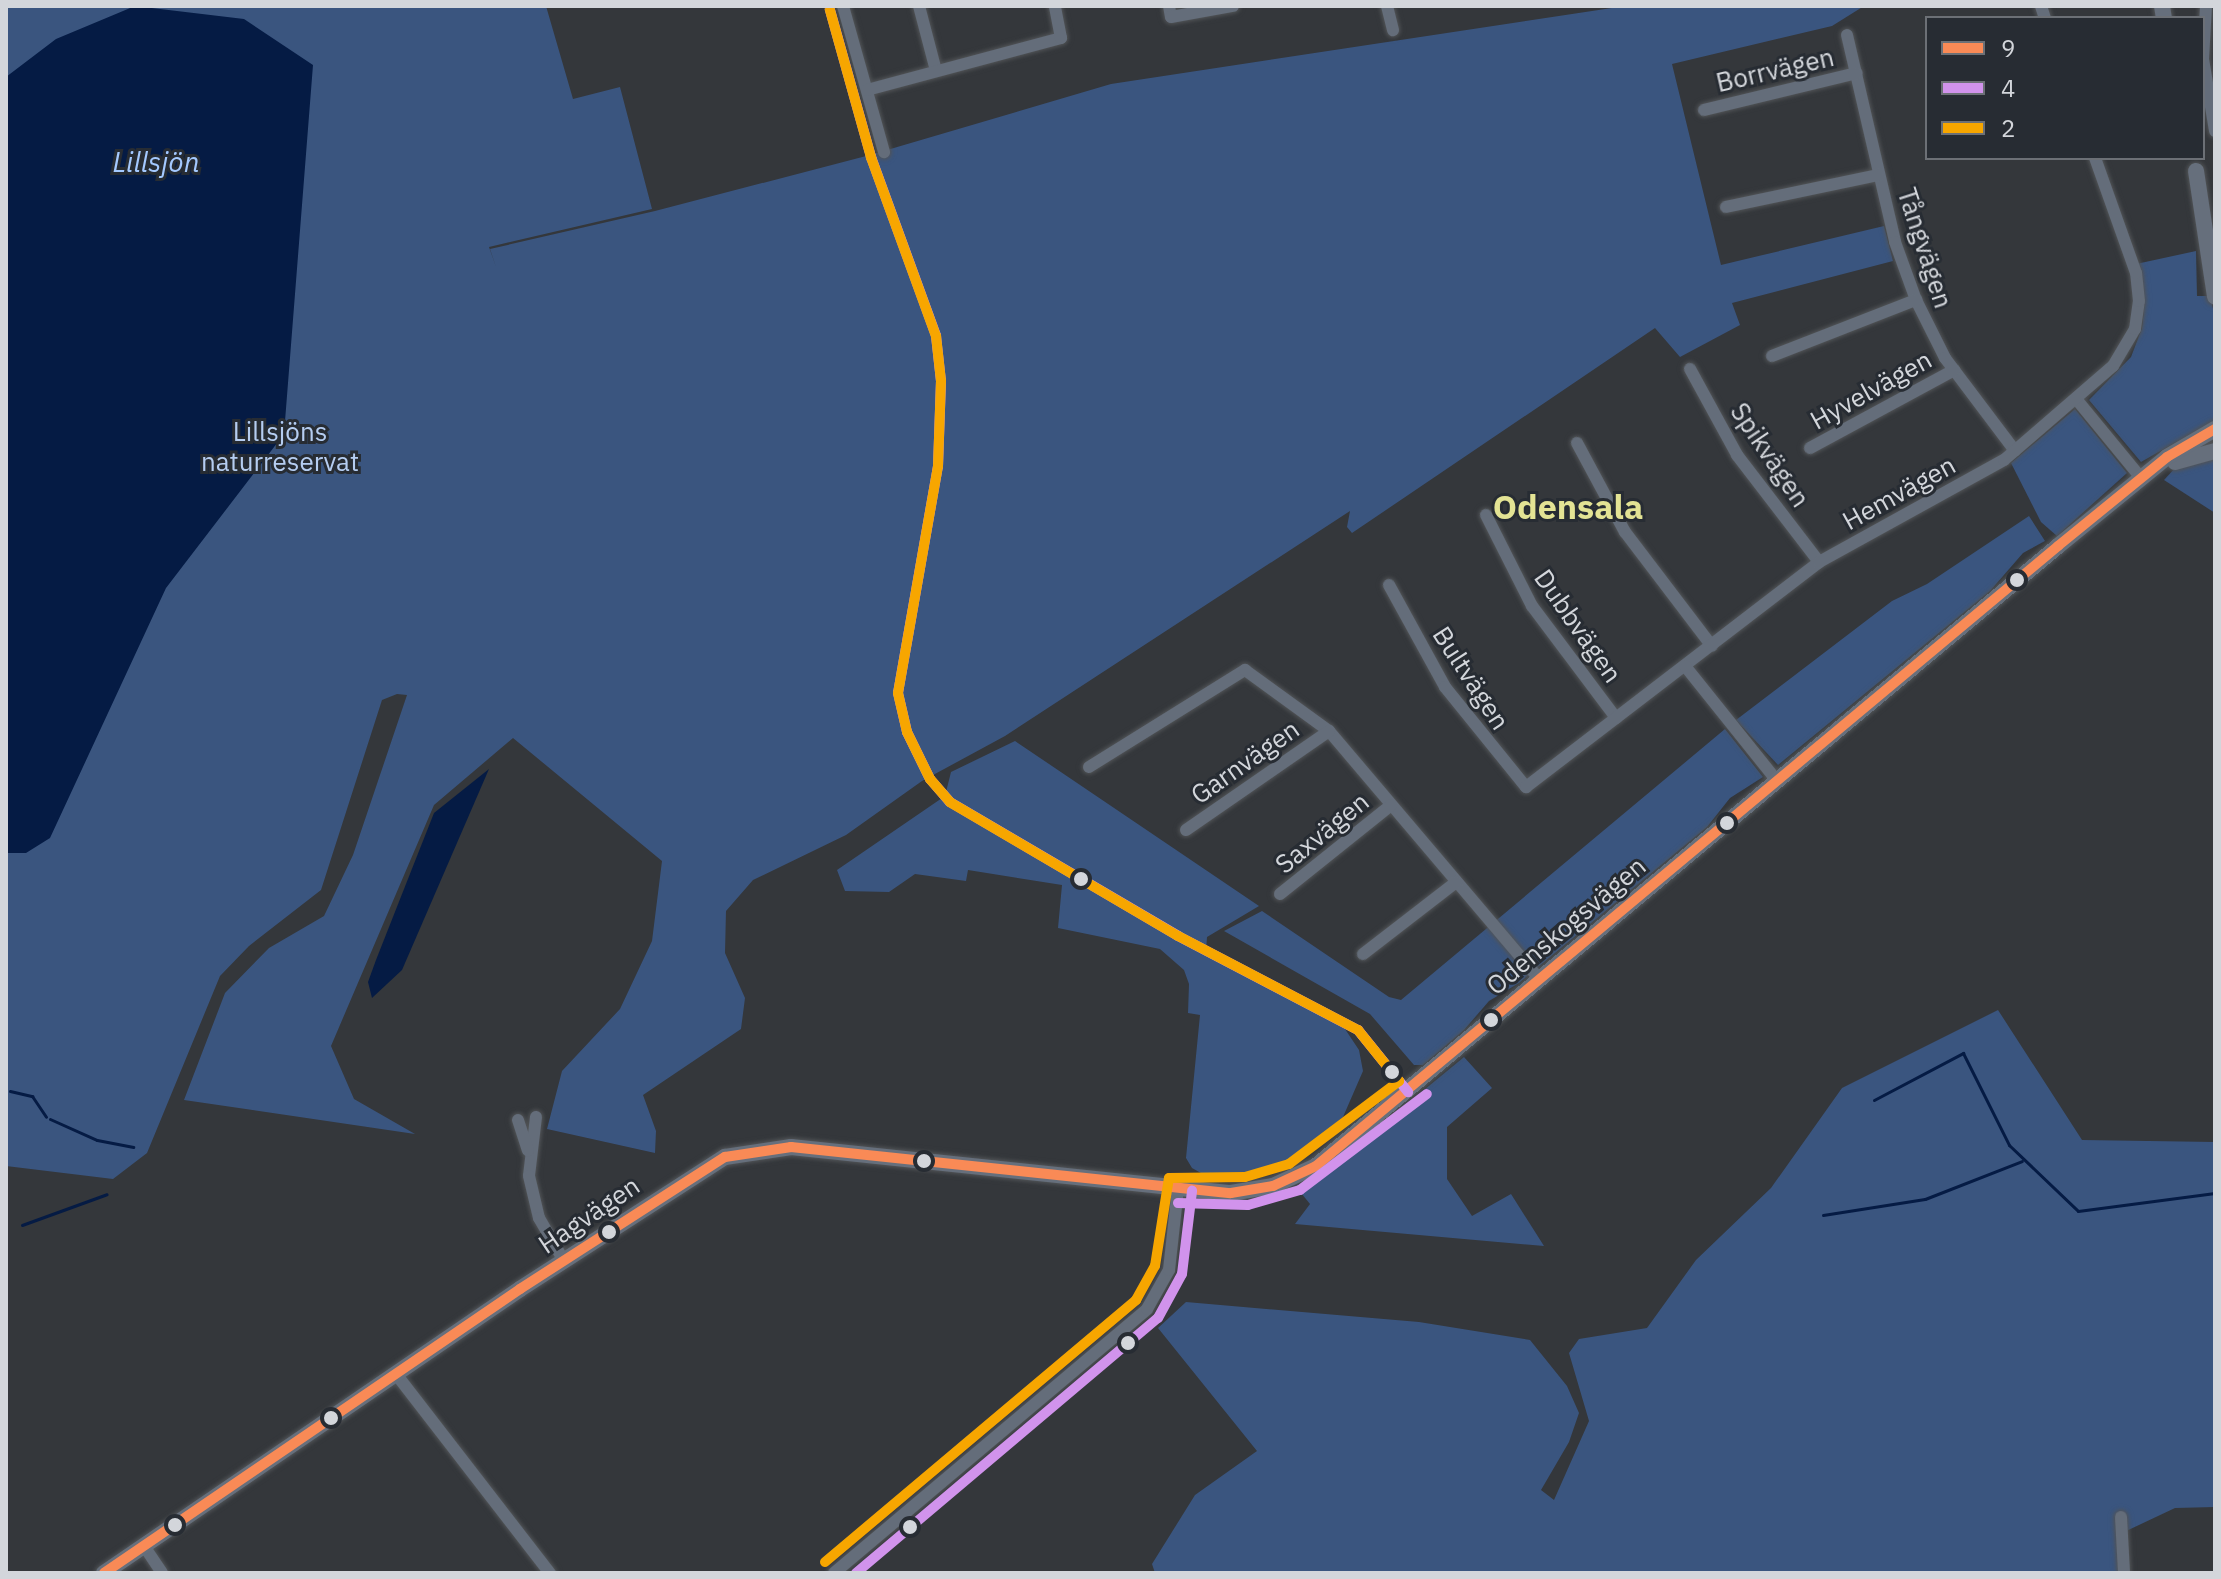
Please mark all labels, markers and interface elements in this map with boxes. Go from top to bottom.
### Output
legend [1925,16,2205,160]
text: 9 [2001,32,2015,64]
street label: Borrvägen [1713,41,1837,99]
text: 4 [2001,72,2015,104]
text: 2 [2001,112,2015,144]
water label: Lillsjön [112,145,200,179]
street label: Tångvägen [1891,184,1959,312]
street label: Hyvelvägen [1805,344,1937,436]
street label: Spikvägen [1724,397,1816,513]
park label: Lillsjöns naturreservat [201,416,359,478]
street label: Hemvägen [1837,449,1961,537]
district label: Odensala [1493,487,1643,527]
street label: Dubbvägen [1528,563,1628,689]
unlabelled marker [2009,572,2025,588]
street label: Bultvägen [1426,620,1516,736]
street label: Garnvägen [1185,713,1305,811]
street label: Saxvägen [1269,786,1375,880]
unlabelled marker [1719,815,1735,831]
street label: Odenskogsvägen [1480,850,1652,1002]
unlabelled marker [1073,871,1089,887]
unlabelled marker [1483,1012,1499,1028]
unlabelled marker [1384,1064,1400,1080]
unlabelled marker [916,1153,932,1169]
street label: Hagvägen [533,1170,645,1260]
unlabelled marker [601,1224,617,1240]
unlabelled marker [1120,1335,1136,1351]
unlabelled marker [323,1410,339,1426]
unlabelled marker [167,1517,183,1533]
unlabelled marker [902,1519,918,1535]

